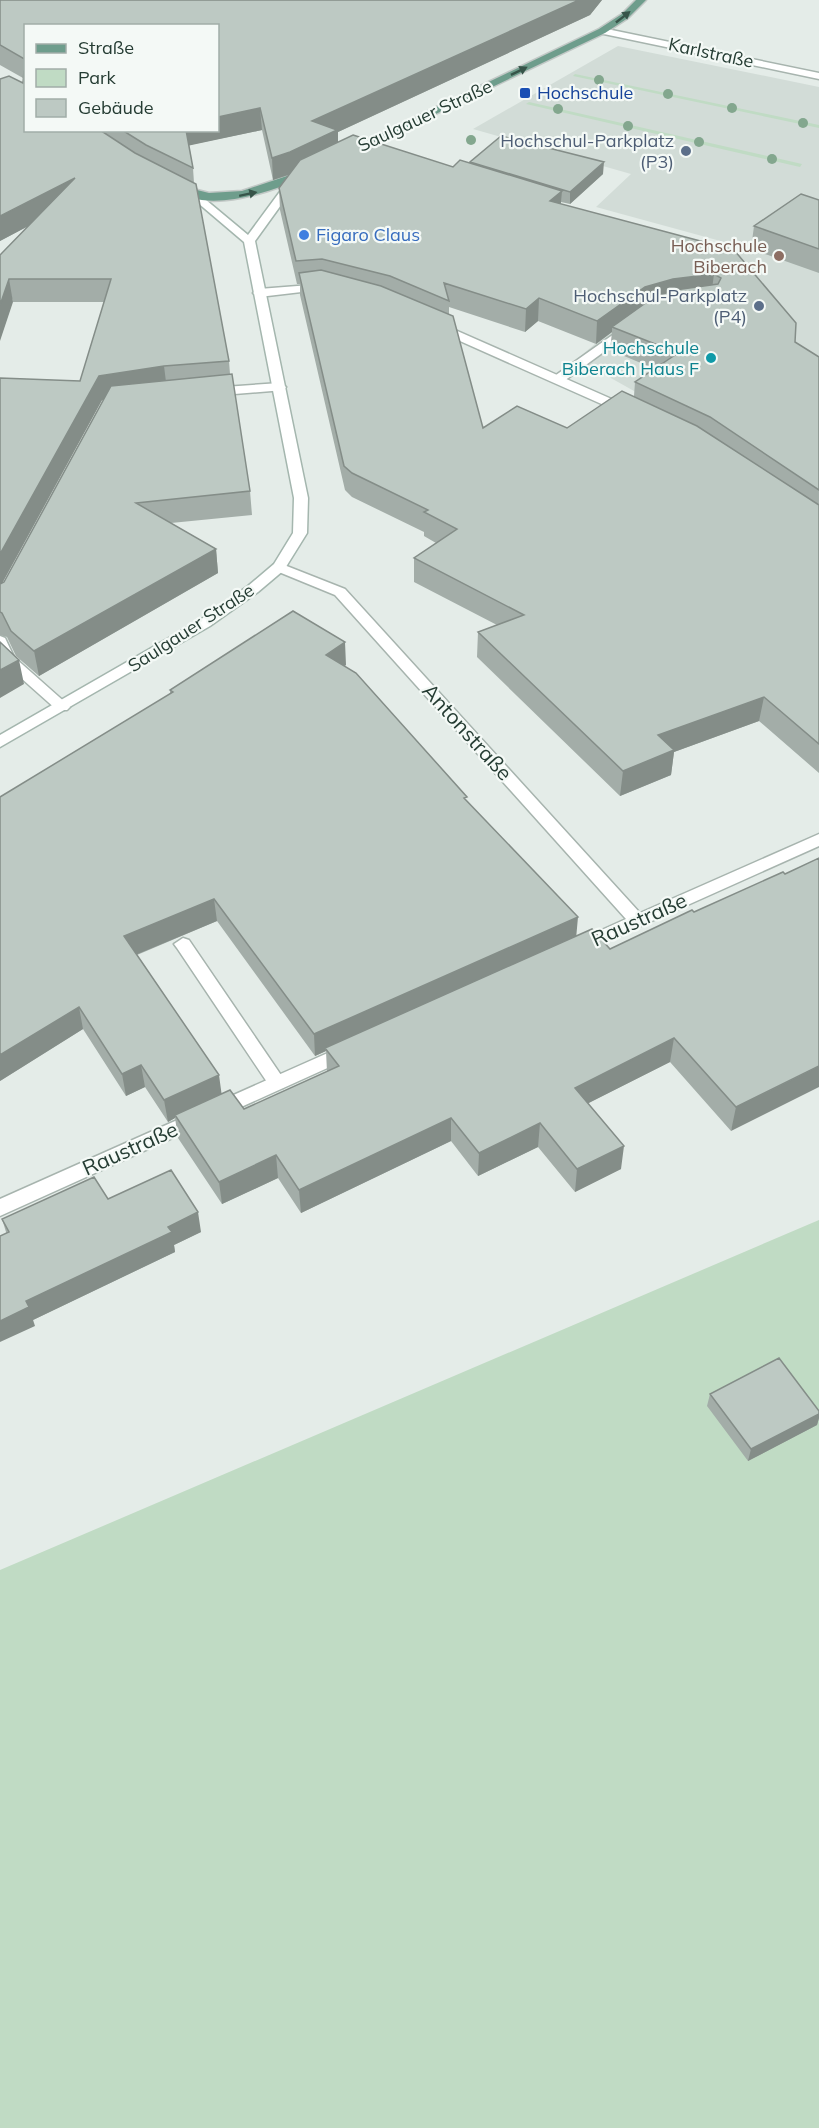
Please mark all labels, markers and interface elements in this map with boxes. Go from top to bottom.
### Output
one-way arrow [615,11,630,23]
legend [24,24,219,132]
street label: Karlstraße [666,32,756,73]
text: Straße [78,36,134,59]
text: Park [78,66,117,89]
one-way arrow [511,67,528,76]
street label: Saulgauer Straße [354,74,496,157]
place label: Hochschule [537,81,633,104]
marker: Hochschule [518,86,532,100]
text: Gebäude [78,96,154,119]
place label: Hochschul-Parkplatz (P3) [500,129,674,173]
marker: Hochschul-Parkplatz (P3) [679,144,693,158]
one-way arrow [238,189,257,198]
place label: Figaro Claus [316,223,420,246]
marker: Figaro Claus [297,228,311,242]
place label: Hochschule Biberach [671,234,767,278]
marker: Hochschule Biberach [772,249,786,263]
place label: Hochschul-Parkplatz (P4) [573,284,747,328]
marker: Hochschul-Parkplatz (P4) [752,299,766,313]
place label: Hochschule Biberach Haus F [562,336,699,380]
marker: Hochschule Biberach Haus F [704,351,718,365]
street label: Saulgauer Straße [123,578,258,677]
street label: Antonstraße [417,677,518,785]
street label: Raustraße [587,887,690,952]
street label: Raustraße [78,1116,181,1181]

